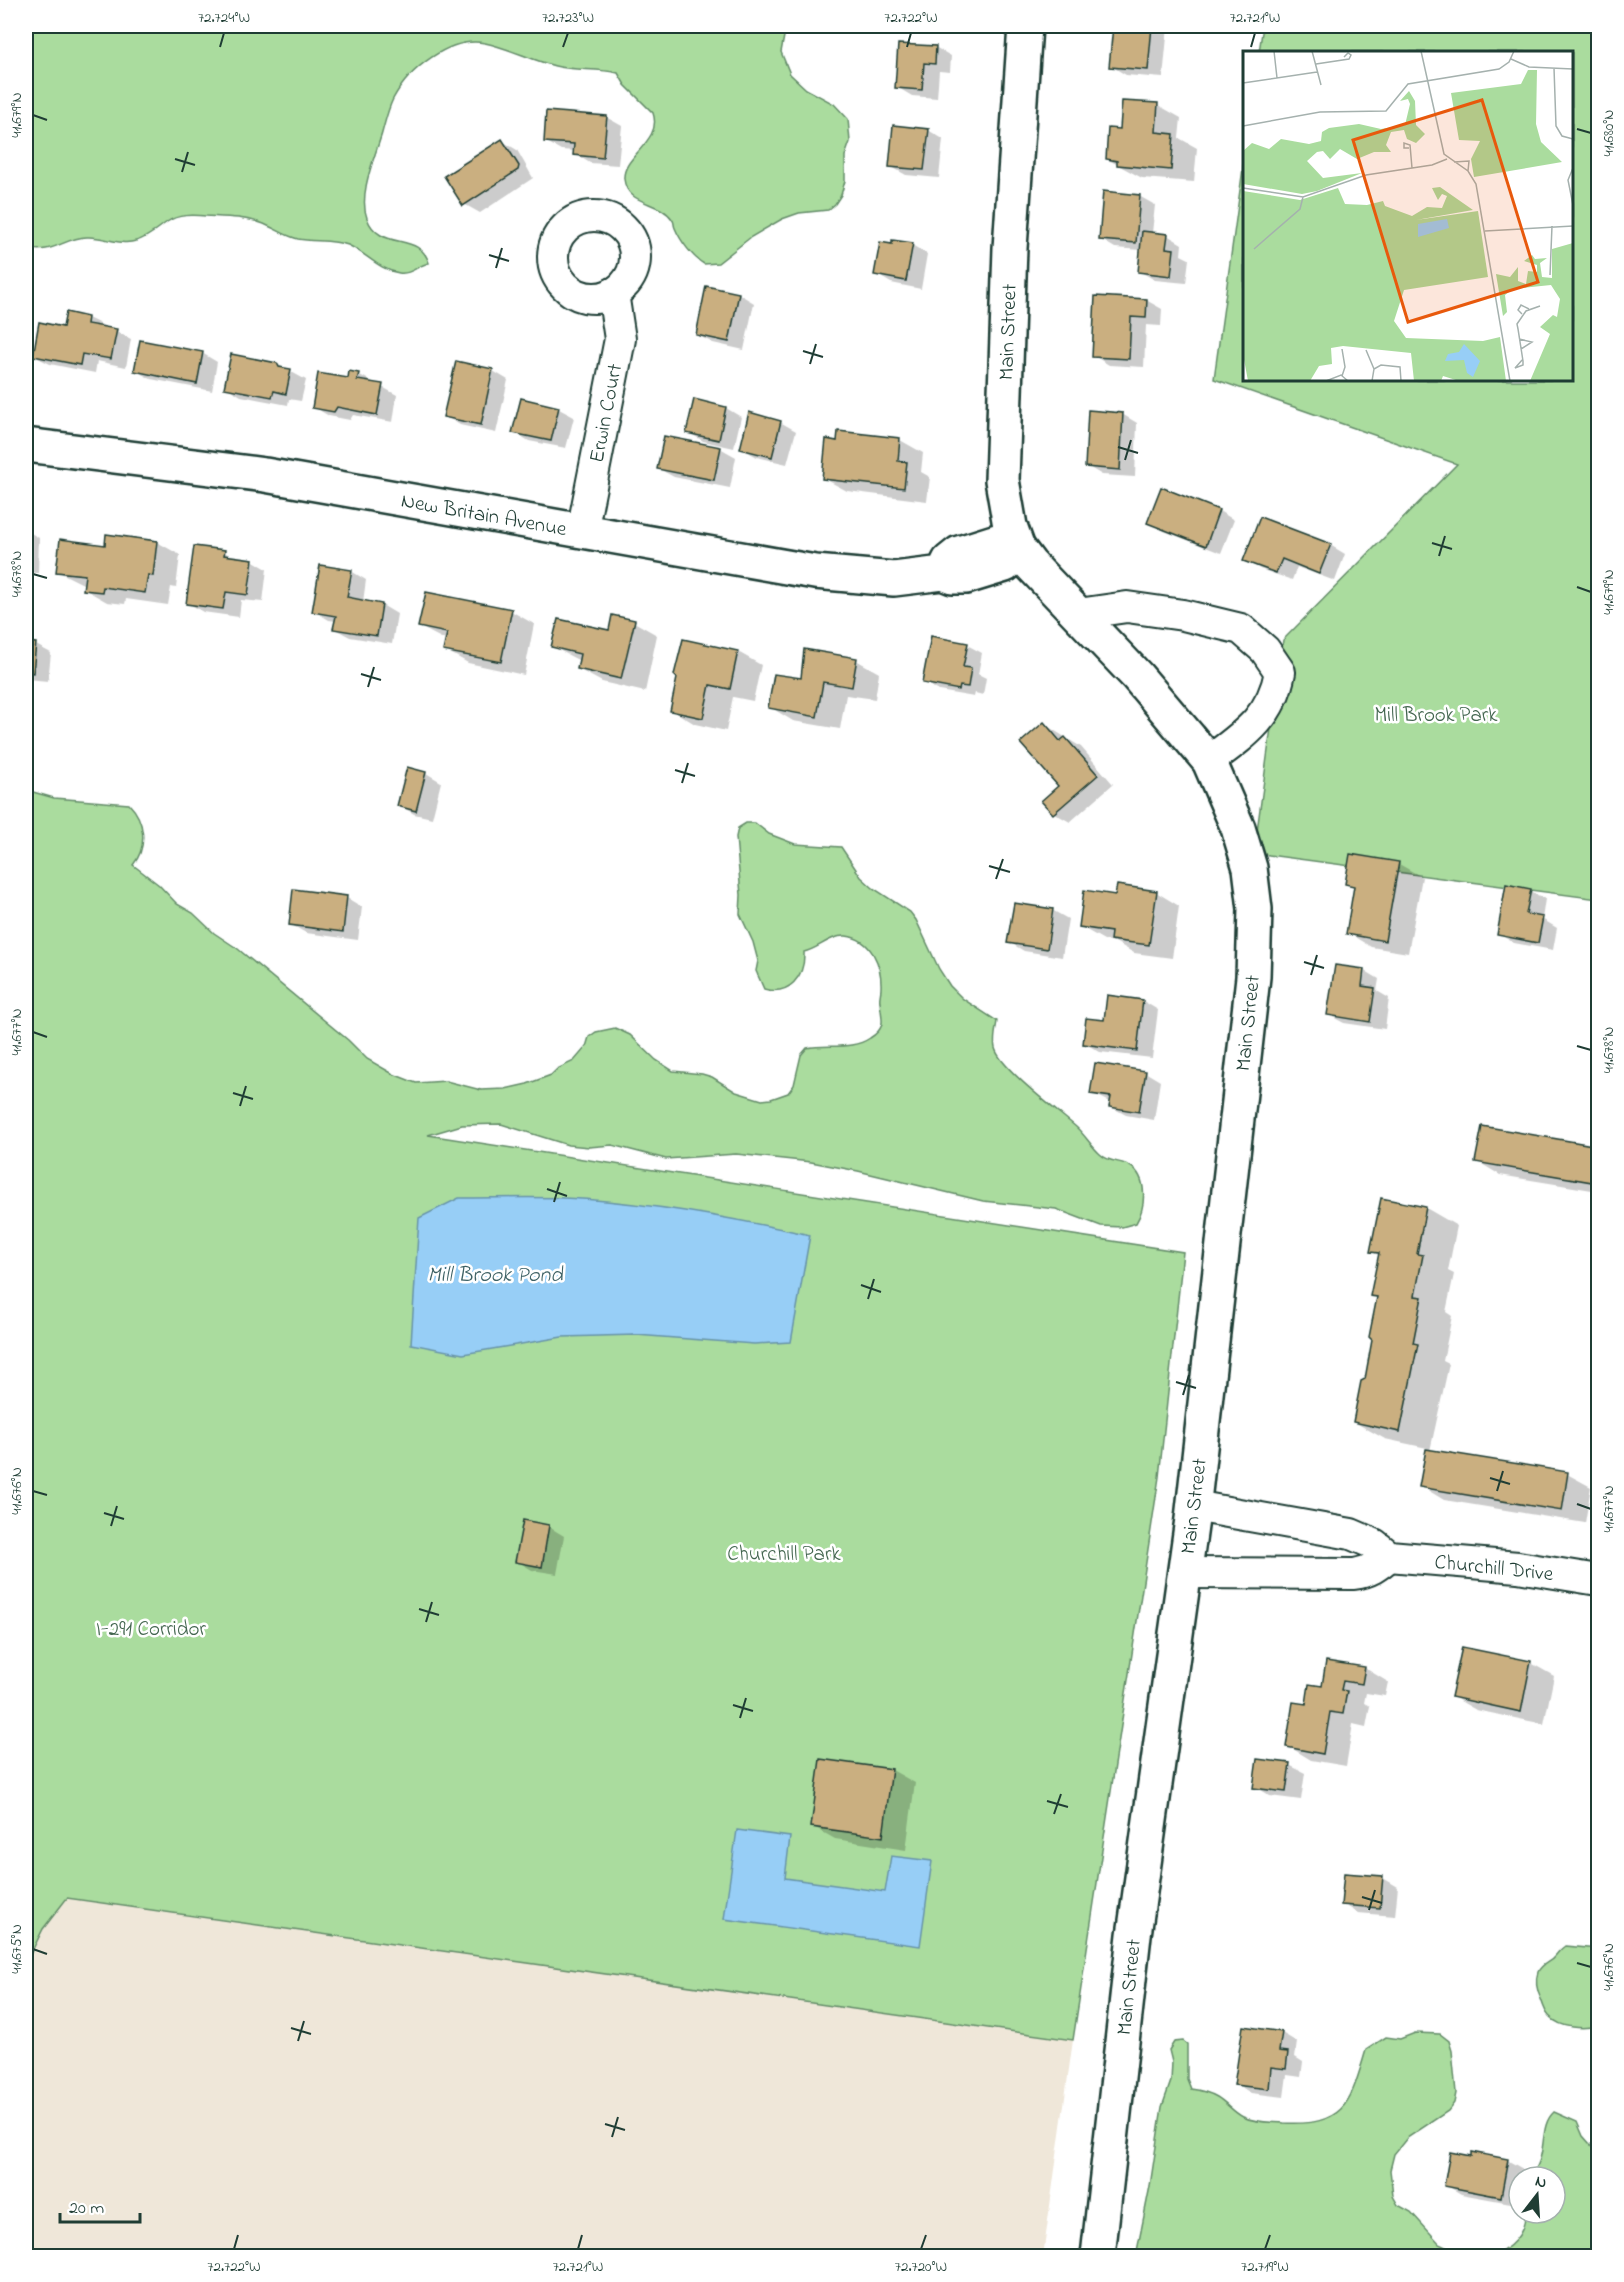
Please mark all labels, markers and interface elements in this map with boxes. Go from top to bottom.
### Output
text: 72.724°W [198,7,250,29]
text: 72.723°W [542,7,594,29]
text: 72.722°W [884,7,938,29]
text: 72.721°W [1230,7,1280,29]
inset map [1243,51,1573,381]
text: 41.679°N [6,92,28,138]
text: 41.680°N [1598,110,1620,156]
street label: Main Street [992,283,1026,381]
street label: Erwin Court [583,361,631,466]
street label: New Britain Avenue [399,487,569,545]
text: 41.678°N [6,551,28,597]
text: 41.679°N [1598,569,1620,615]
park label: Mill Brook Park [1374,701,1498,731]
street label: Main Street [1229,974,1269,1073]
text: 41.677°N [6,1008,28,1056]
text: 41.678°N [1598,1027,1620,1073]
water label: Mill Brook Pond [427,1260,564,1292]
street label: Main Street [1174,1457,1216,1556]
text: 41.676°N [6,1467,28,1515]
text: 41.677°N [1598,1485,1620,1533]
park label: Churchill Park [727,1540,841,1570]
street label: Churchill Drive [1433,1548,1555,1590]
park label: I-291 Corridor [96,1615,206,1645]
text: 41.675°N [6,1924,28,1974]
street label: Main Street [1110,1938,1150,2037]
text: 41.676°N [1598,1943,1620,1991]
north arrow [1507,2165,1567,2225]
text: N [1532,2170,1550,2196]
scale bar [60,2186,140,2224]
text: 20 m [69,2196,104,2222]
text: 72.722°W [207,2256,261,2278]
text: 72.721°W [553,2256,603,2278]
text: 72.720°W [895,2256,947,2278]
text: 72.719°W [1241,2256,1289,2278]

